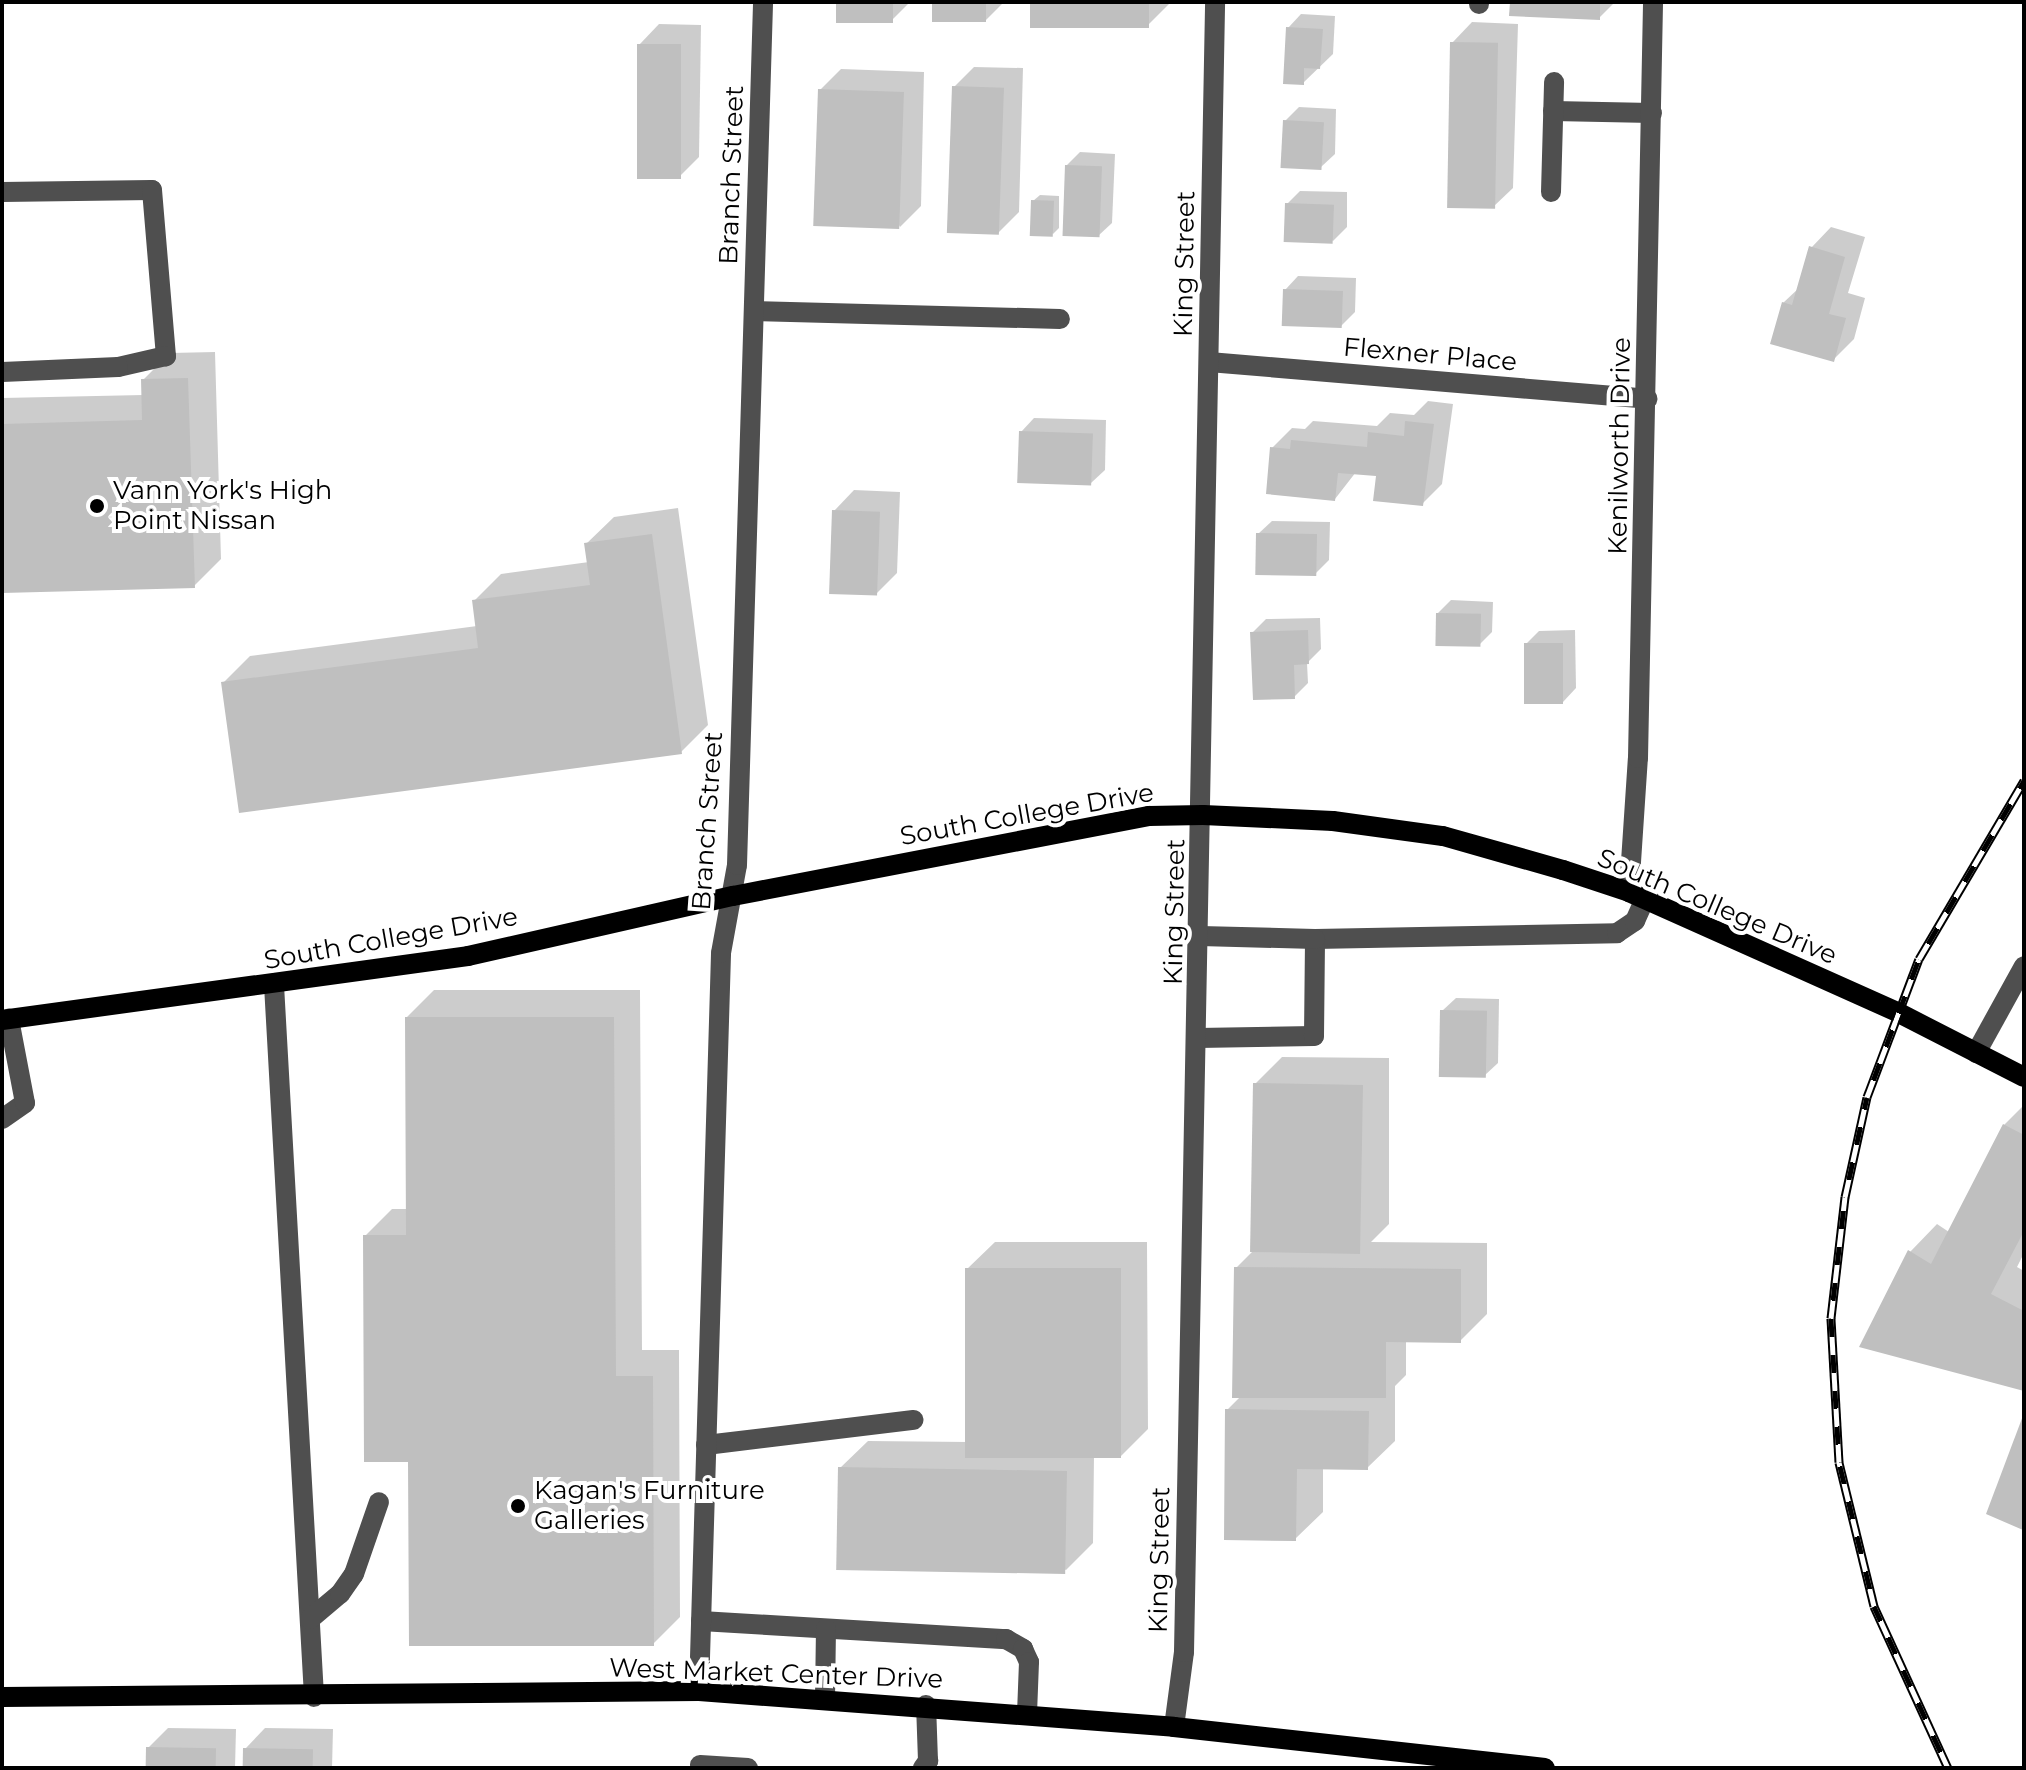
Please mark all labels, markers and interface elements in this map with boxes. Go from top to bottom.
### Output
street label: Branch Street [713,85,751,265]
street label: King Street [1168,191,1202,337]
street label: Flexner Place [1342,332,1518,378]
street label: Kenilworth Drive [1603,337,1637,555]
place label: Vann York's High Point Nissan [113,475,332,536]
marker: Vann York's High Point Nissan [88,497,106,515]
street label: Branch Street [686,730,730,912]
street label: South College Drive [898,777,1156,853]
street label: King Street [1158,839,1192,985]
street label: South College Drive [1593,842,1841,972]
street label: South College Drive [262,901,520,977]
place label: Kagan's Furniture Galleries [534,1475,765,1536]
street label: King Street [1143,1487,1177,1633]
marker: Kagan's Furniture Galleries [509,1497,527,1515]
street label: West Market Center Drive [609,1653,943,1695]

